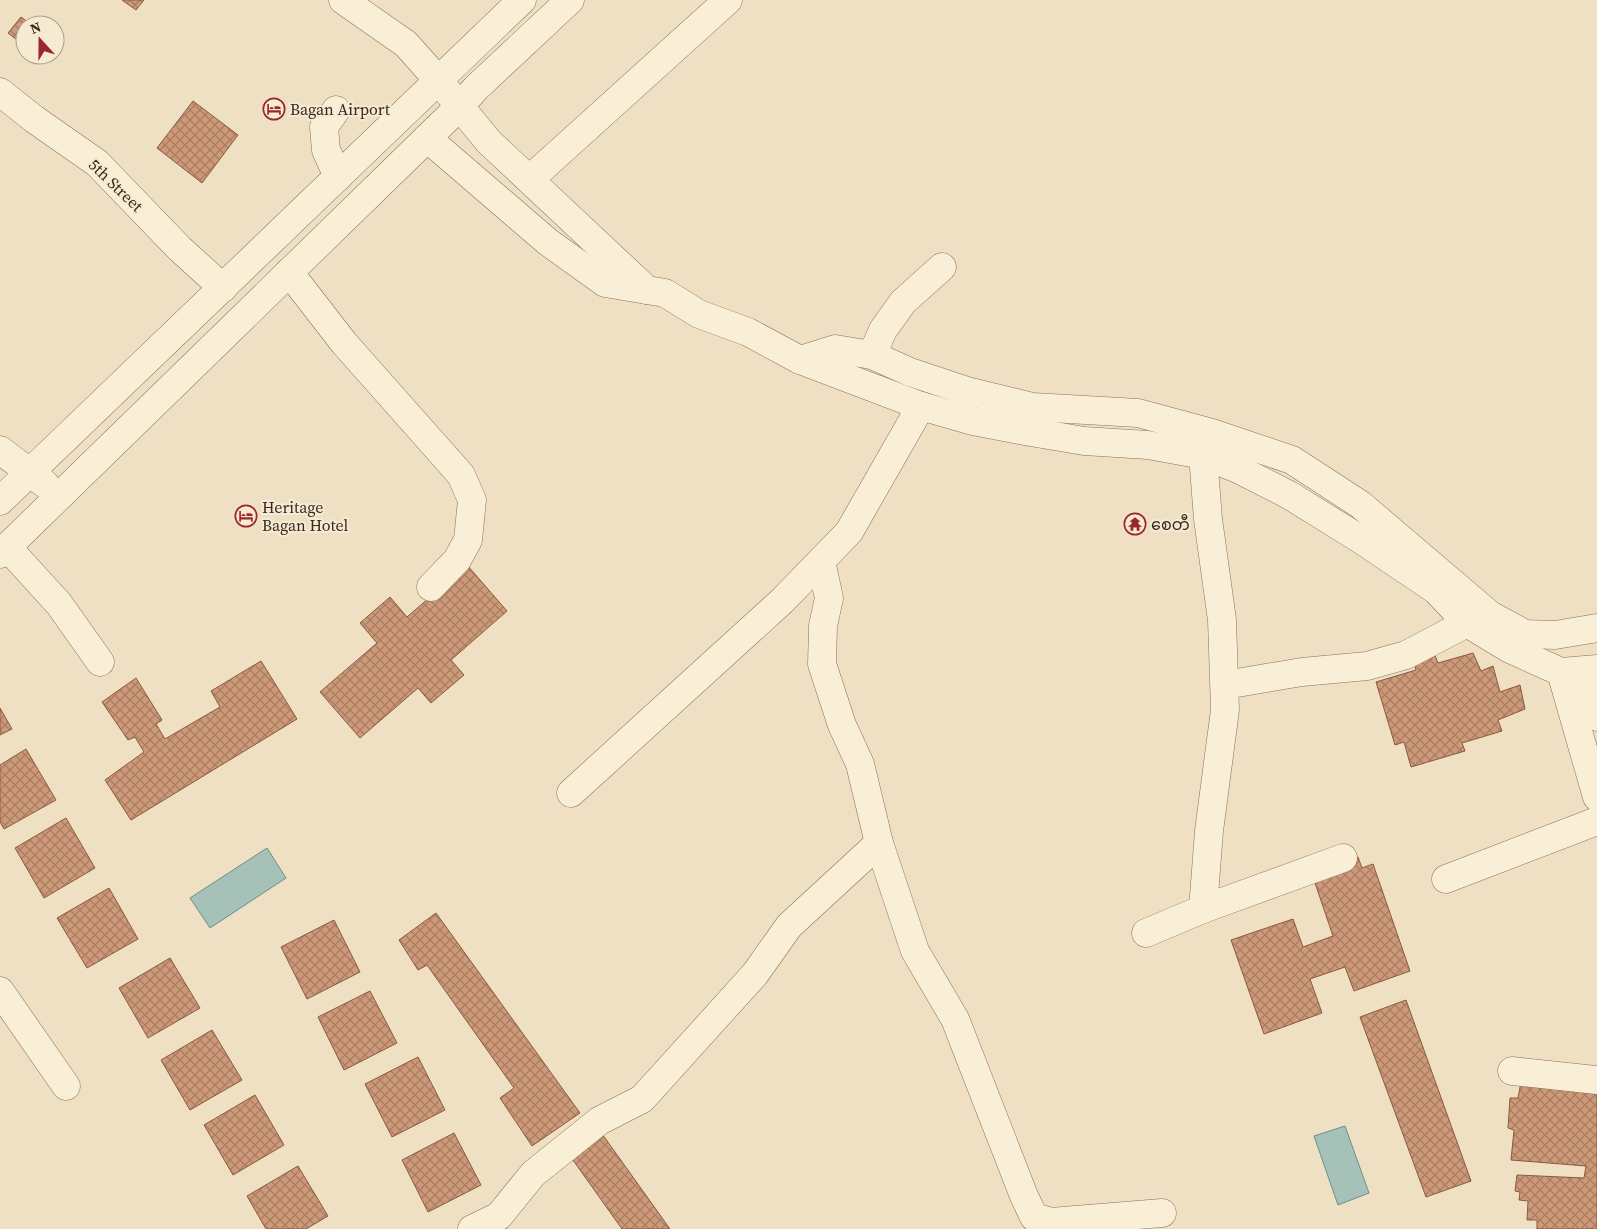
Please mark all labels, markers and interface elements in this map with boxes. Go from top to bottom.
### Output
north arrow [15,15,65,65]
text: N [27,17,44,39]
hotel icon: Bagan Airport [262,97,286,121]
place label: Bagan Airport [290,98,391,120]
street label: 5th Street [84,154,149,217]
place label: Heritage Bagan Hotel [262,496,349,536]
hotel icon: Heritage Bagan Hotel [234,504,258,528]
temple icon: စေတီ [1123,512,1147,536]
place label: စေတီ [1151,513,1190,535]

